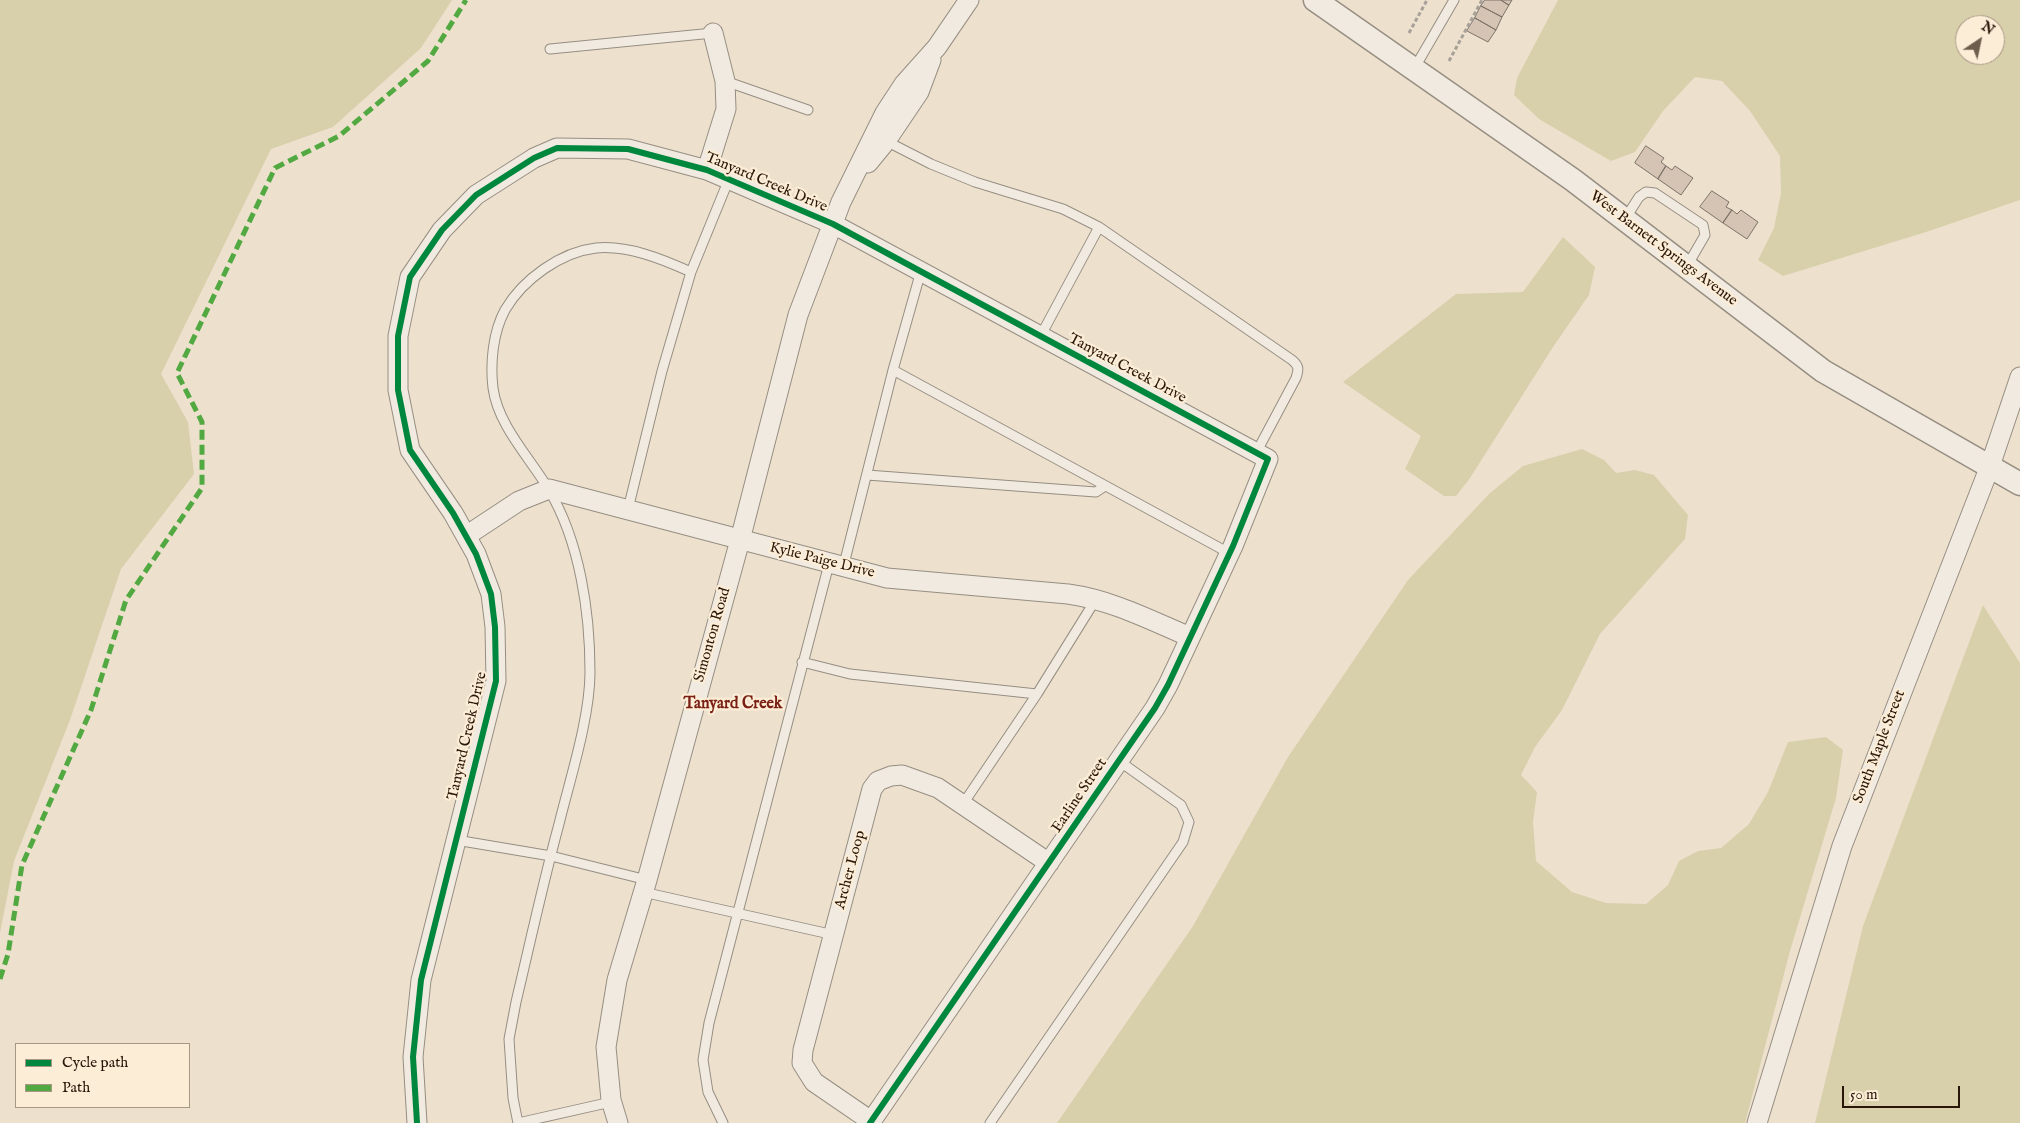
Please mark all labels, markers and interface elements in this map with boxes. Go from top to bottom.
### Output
north arrow [1955,15,2005,65]
text: N [1978,18,1998,39]
street label: Tanyard Creek Drive [702,149,830,217]
street label: West Barnett Springs Avenue [1586,188,1740,310]
street label: Tanyard Creek Drive [1065,330,1189,408]
street label: Kylie Paige Drive [768,539,876,583]
street label: Simonton Road [691,586,735,684]
street label: Tanyard Creek Drive [445,670,491,802]
street label: South Maple Street [1850,688,1910,806]
district label: Tanyard Creek [684,695,782,715]
street label: Earline Street [1049,755,1111,837]
street label: Archer Loop [832,829,870,911]
legend [15,1043,190,1108]
text: Cycle path [62,1053,128,1072]
scale bar [1845,1076,1962,1108]
text: Path [62,1078,90,1097]
text: 50 m [1850,1085,1878,1104]

